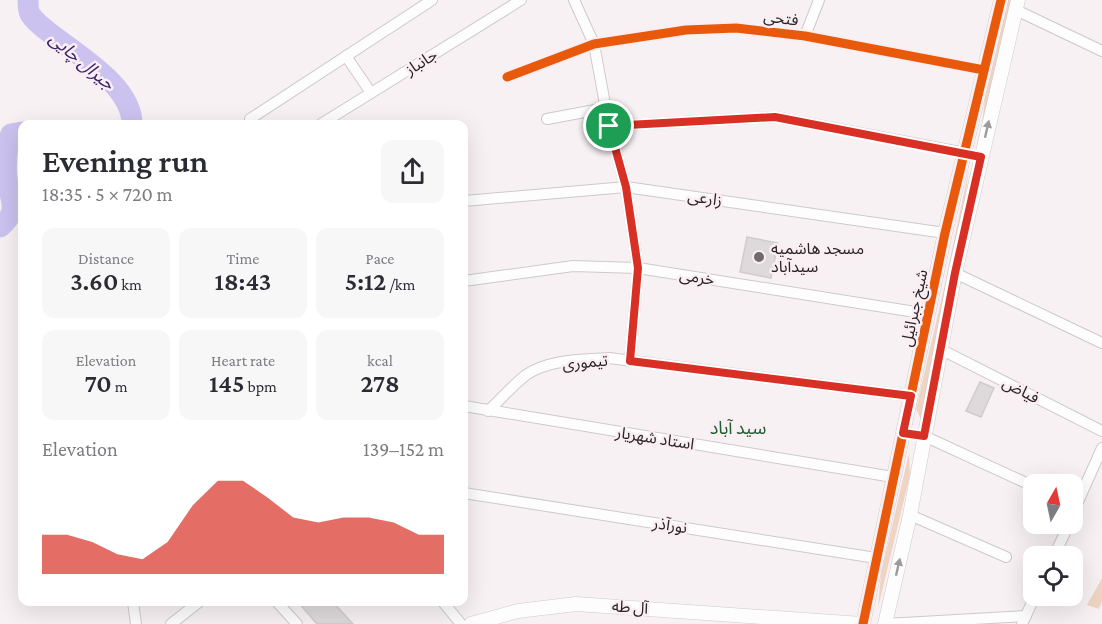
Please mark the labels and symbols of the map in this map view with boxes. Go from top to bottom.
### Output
street label: فتحی [762,7,799,30]
water label: جیرال چایی [44,28,119,96]
street label: جانباز [401,46,441,80]
pin [583,100,634,151]
one-way arrow [983,120,993,138]
street label: زارعی [687,187,723,210]
place label: مسجد هاشمیه سیدآباد [771,240,864,275]
marker: مسجد هاشمیه سیدآباد [752,250,766,264]
street label: خرمی [678,266,716,289]
street label: شیخ جبرائیل [898,268,934,349]
street label: تیموری [562,352,609,373]
street label: فیاض [999,374,1042,407]
district label: سید آباد [710,418,766,438]
street label: استاد شهریار [613,423,696,454]
north arrow [1023,474,1083,534]
street label: نورآذر [650,514,688,537]
one-way arrow [894,557,903,576]
street label: آل طه [611,597,650,619]

